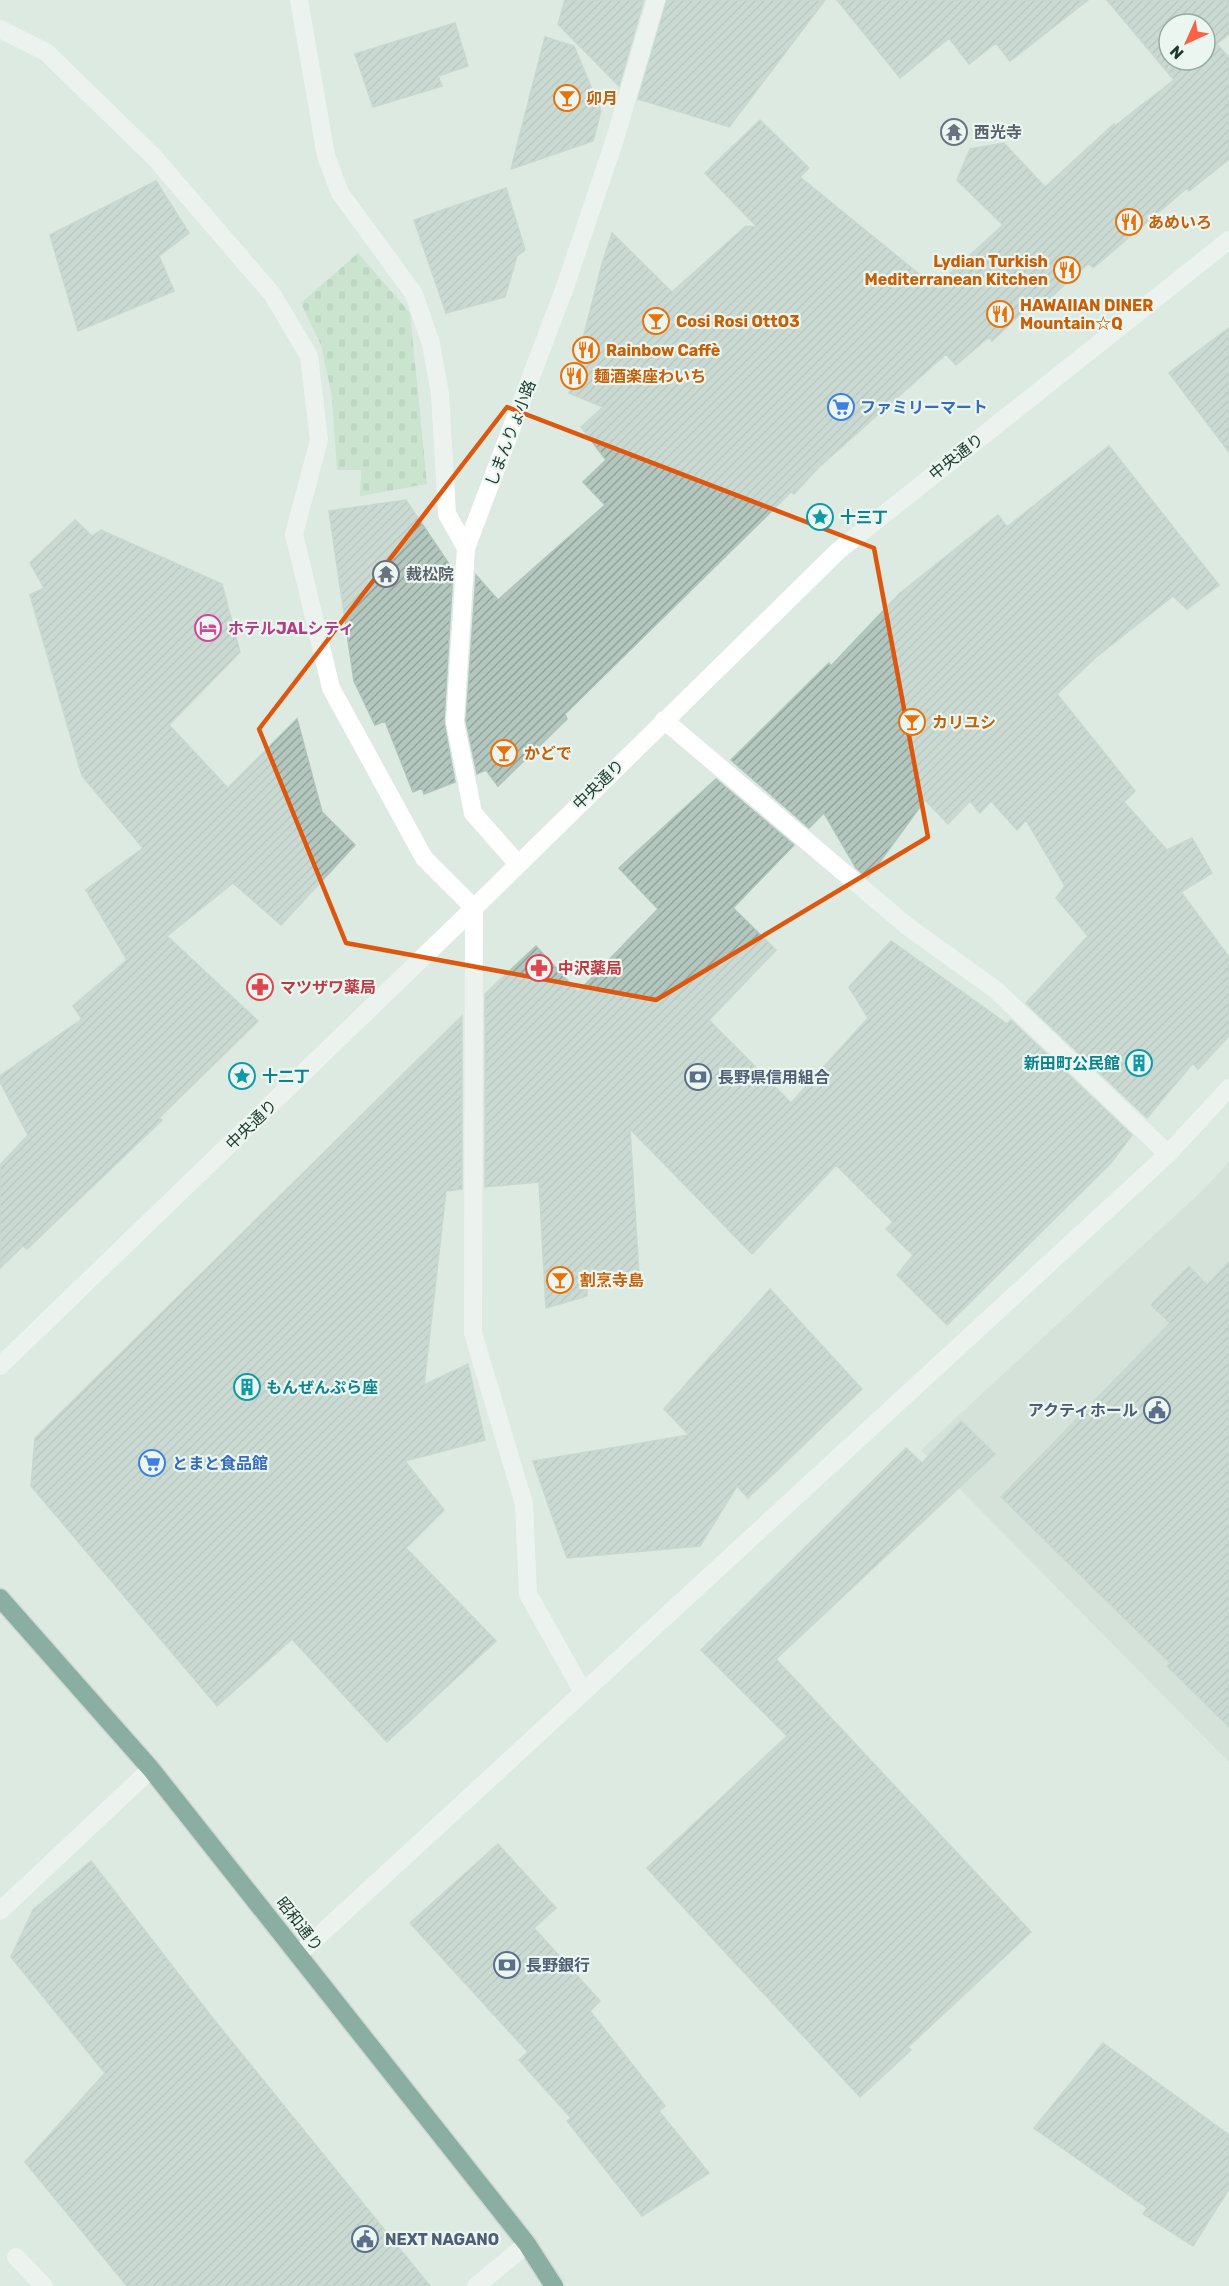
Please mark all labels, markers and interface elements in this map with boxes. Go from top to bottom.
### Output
north arrow [1157,12,1217,72]
text: N [1166,41,1188,63]
bar icon: 卯月 [552,83,582,113]
place label: 卯月 [586,89,618,108]
temple icon: 西光寺 [939,117,969,147]
place label: 西光寺 [974,123,1022,142]
restaurant icon: あめいろ [1114,207,1144,237]
place label: あめいろ [1148,213,1212,232]
place label: Lydian Turkish Mediterranean Kitchen [865,252,1048,289]
restaurant icon: Lydian Turkish Mediterranean Kitchen [1052,255,1082,285]
place label: HAWAIIAN DINER Mountain☆Q [1020,296,1153,333]
restaurant icon: HAWAIIAN DINER Mountain☆Q [985,299,1015,329]
bar icon: Cosi Rosi OttO3 [641,306,671,336]
place label: Cosi Rosi OttO3 [676,312,800,331]
restaurant icon: Rainbow Caffè [571,335,601,365]
place label: Rainbow Caffè [606,341,720,360]
restaurant icon: 麺酒楽座わいち [559,361,589,391]
place label: 麺酒楽座わいち [594,367,706,386]
street label: しまんりょ小路 [482,377,539,489]
supermarket icon: ファミリーマート [826,392,856,422]
place label: ファミリーマート [860,398,988,417]
street label: 中央通り [925,429,987,484]
place icon: 十三丁 [805,502,835,532]
place label: 十三丁 [840,508,888,527]
temple icon: 裁松院 [371,559,401,589]
place label: 裁松院 [406,565,454,584]
hotel icon: ホテルJALシティ [193,613,223,643]
place label: ホテルJALシティ [228,619,355,638]
bar icon: カリユシ [897,707,927,737]
place label: カリユシ [932,713,996,732]
bar icon: かどで [489,738,519,768]
place label: かどで [524,744,572,763]
street label: 中央通り [569,755,628,813]
pharmacy icon: 中沢薬局 [524,953,554,983]
place label: 中沢薬局 [558,959,622,978]
pharmacy icon: マツザワ薬局 [245,972,275,1002]
place label: マツザワ薬局 [280,978,376,997]
building icon: 新田町公民館 [1124,1048,1154,1078]
place label: 新田町公民館 [1024,1054,1120,1073]
place icon: 十二丁 [227,1061,257,1091]
bank icon: 長野県信用組合 [683,1062,713,1092]
place label: 十二丁 [262,1067,310,1086]
place label: 長野県信用組合 [718,1068,830,1087]
street label: 中央通り [222,1095,281,1153]
bar icon: 割烹寺島 [545,1265,575,1295]
place label: 割烹寺島 [580,1271,644,1290]
building icon: もんぜんぷら座 [232,1372,262,1402]
place label: もんぜんぷら座 [266,1378,378,1397]
public building icon: アクティホール [1142,1395,1172,1425]
place label: アクティホール [1028,1401,1138,1420]
supermarket icon: とまと食品館 [137,1448,167,1478]
place label: とまと食品館 [172,1454,268,1473]
street label: 昭和通り [272,1893,327,1955]
bank icon: 長野銀行 [492,1950,522,1980]
place label: 長野銀行 [526,1956,590,1975]
public building icon: NEXT NAGANO [350,2224,380,2254]
place label: NEXT NAGANO [385,2230,499,2249]

